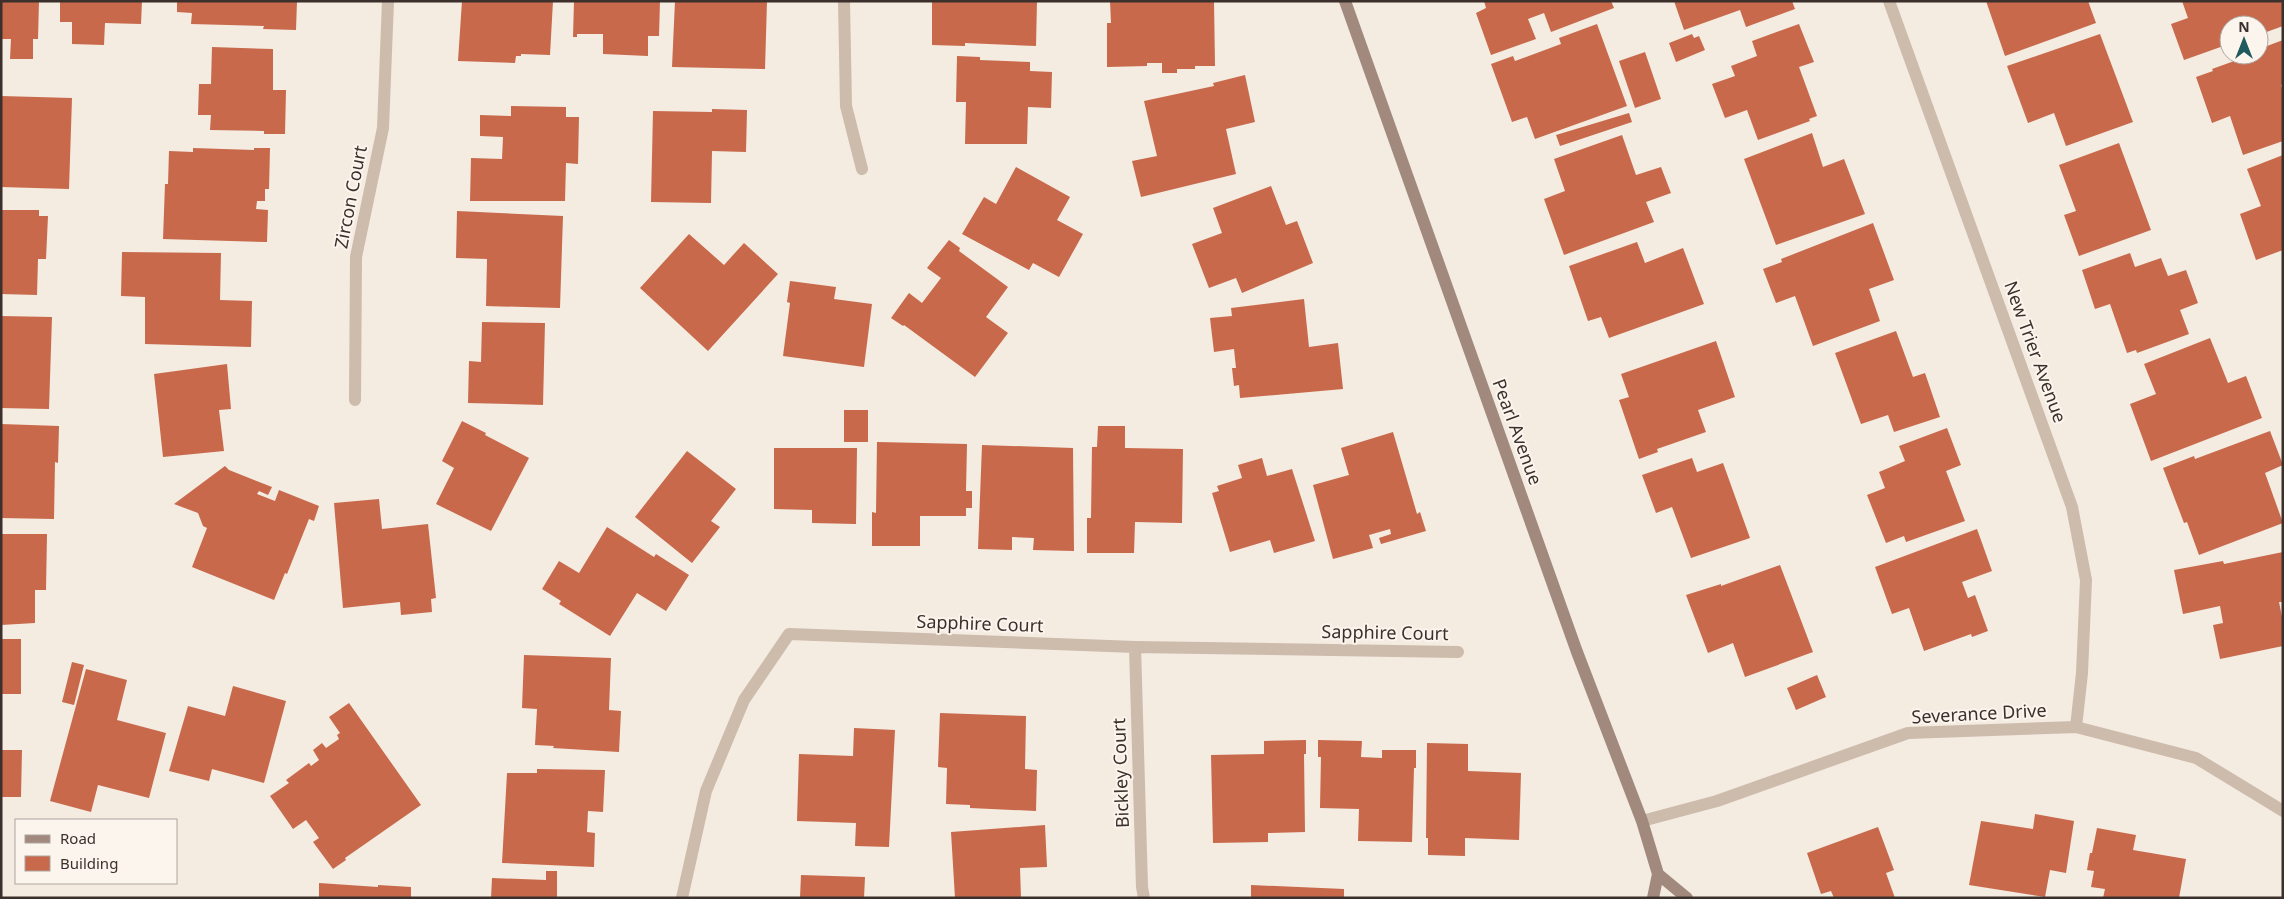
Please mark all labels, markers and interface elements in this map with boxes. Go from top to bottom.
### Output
north arrow [2219,15,2269,65]
text: N [2238,17,2250,36]
street label: Zircon Court [328,143,372,250]
street label: New Trier Avenue [1999,278,2073,426]
street label: Pearl Avenue [1488,375,1548,488]
street label: Sapphire Court [916,609,1044,637]
street label: Sapphire Court [1321,619,1449,645]
street label: Severance Drive [1911,697,2047,729]
street label: Bickley Court [1106,717,1134,829]
legend [15,819,178,884]
text: Road [60,828,96,848]
text: Building [60,853,118,873]

